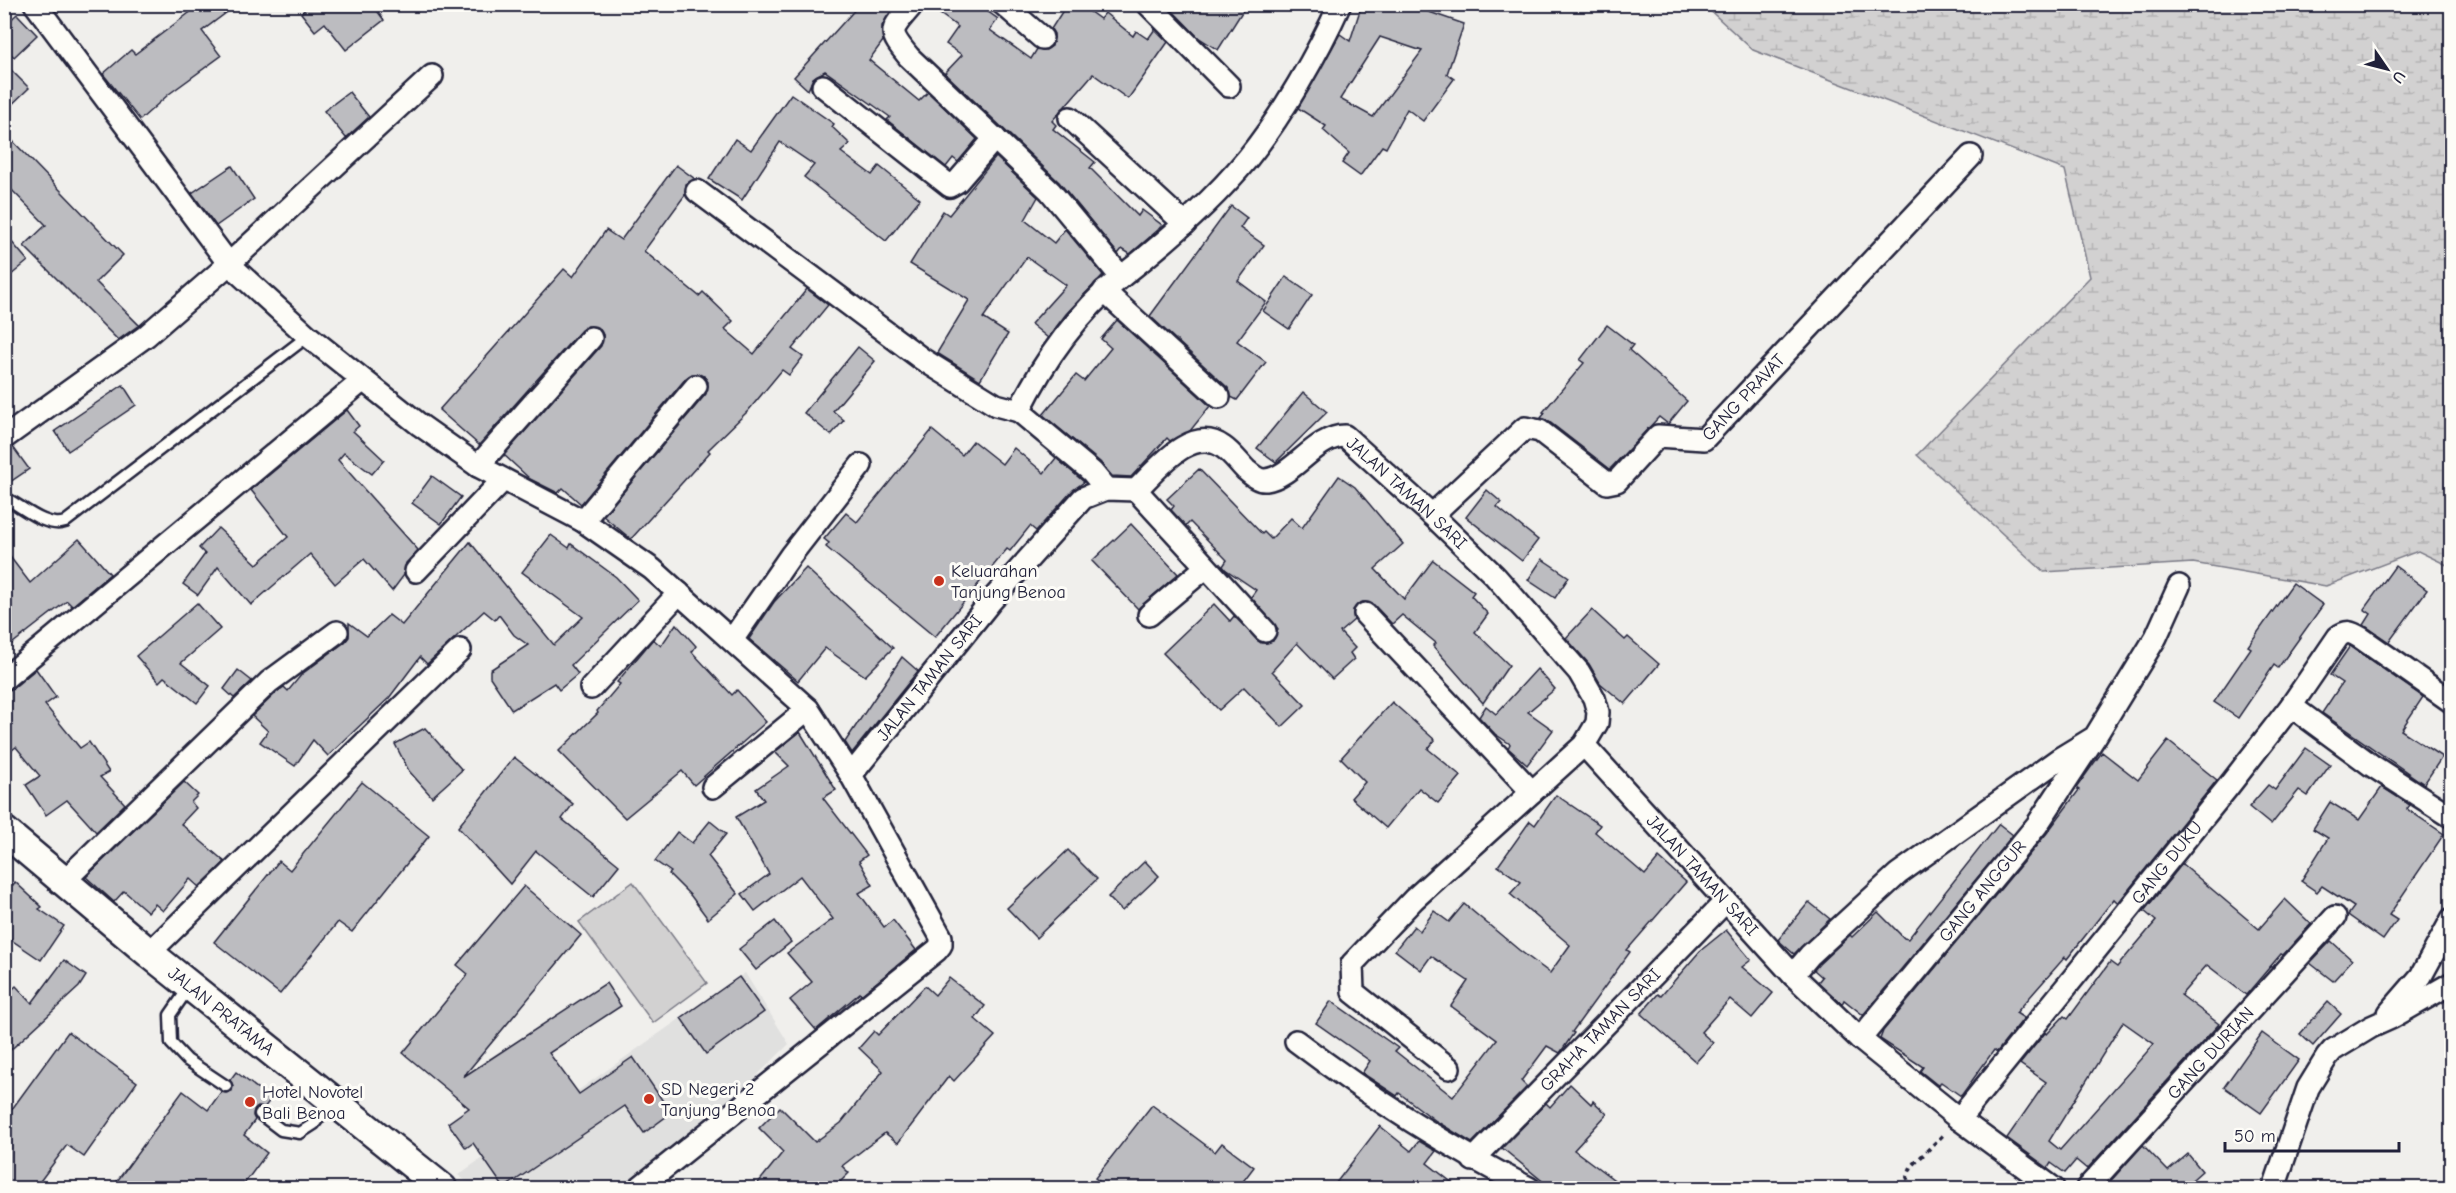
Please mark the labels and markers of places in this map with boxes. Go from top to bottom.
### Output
place label: Keluarahan Tanjung Benoa [951,561,1066,603]
marker: Keluarahan Tanjung Benoa [932,574,946,588]
place label: SD Negeri 2 Tanjung Benoa [661,1079,776,1121]
place label: Hotel Novotel Bali Benoa [262,1082,363,1124]
marker: SD Negeri 2 Tanjung Benoa [642,1092,656,1106]
marker: Hotel Novotel Bali Benoa [243,1095,257,1109]

